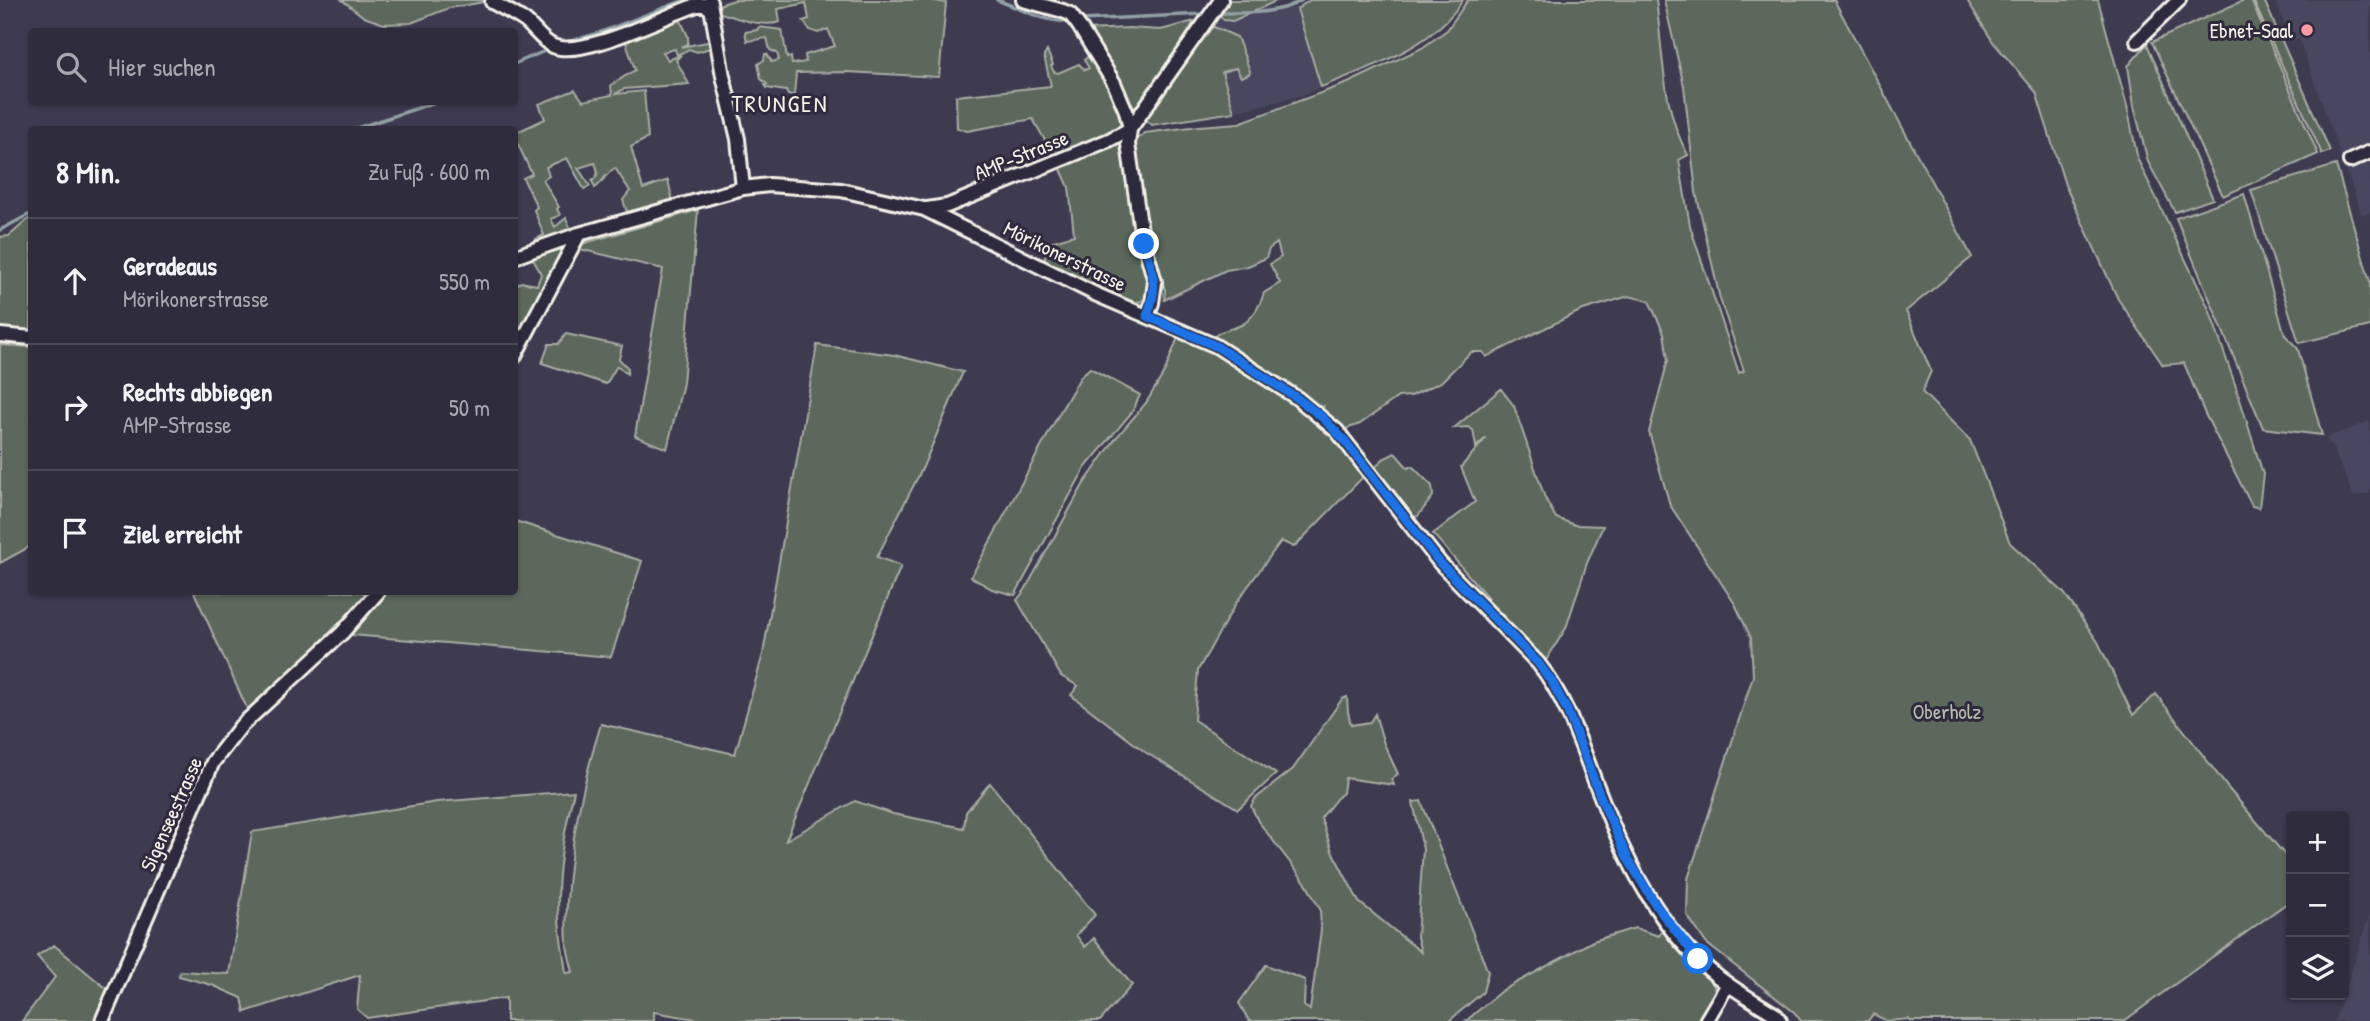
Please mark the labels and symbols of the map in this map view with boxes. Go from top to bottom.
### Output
place label: Ebnet-Saal [2210,16,2293,45]
marker: Ebnet-Saal [2299,22,2315,38]
district label: TRUNGEN [732,87,829,119]
street label: AMP-Strasse [970,123,1072,187]
street label: Mörikonerstrasse [999,214,1131,298]
route end [1128,228,1159,259]
park label: Oberholz [1913,697,1981,726]
street label: Sigenseestrasse [133,752,209,876]
route start [1682,943,1713,974]

